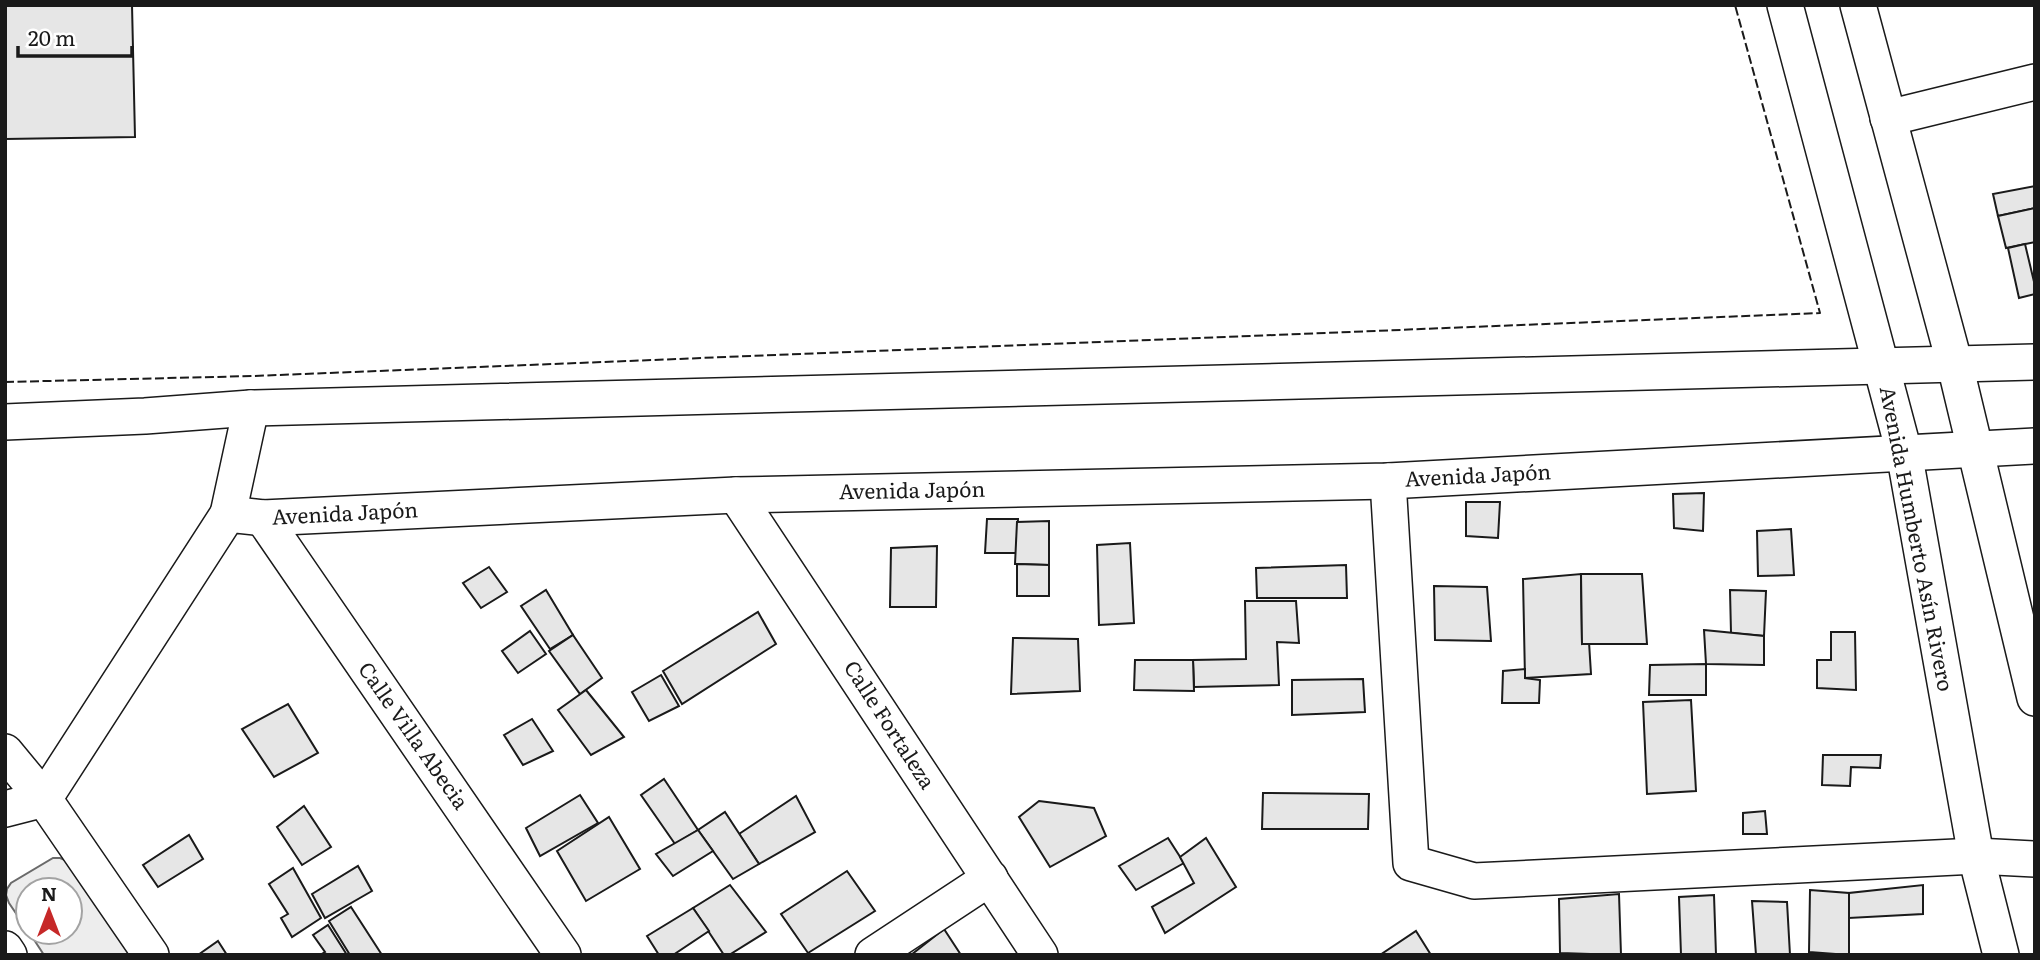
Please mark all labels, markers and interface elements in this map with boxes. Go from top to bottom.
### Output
scale bar [18,14,131,58]
text: 20 m [28,21,75,52]
street label: Avenida Humberto Asín Rivero [1874,383,1963,694]
street label: Avenida Japón [1404,454,1552,493]
street label: Avenida Japón [839,472,985,505]
street label: Avenida Japón [271,492,419,531]
street label: Calle Fortaleza [838,653,945,795]
street label: Calle Villa Abecia [352,654,478,815]
north arrow [14,876,84,946]
text: N [41,879,57,907]

